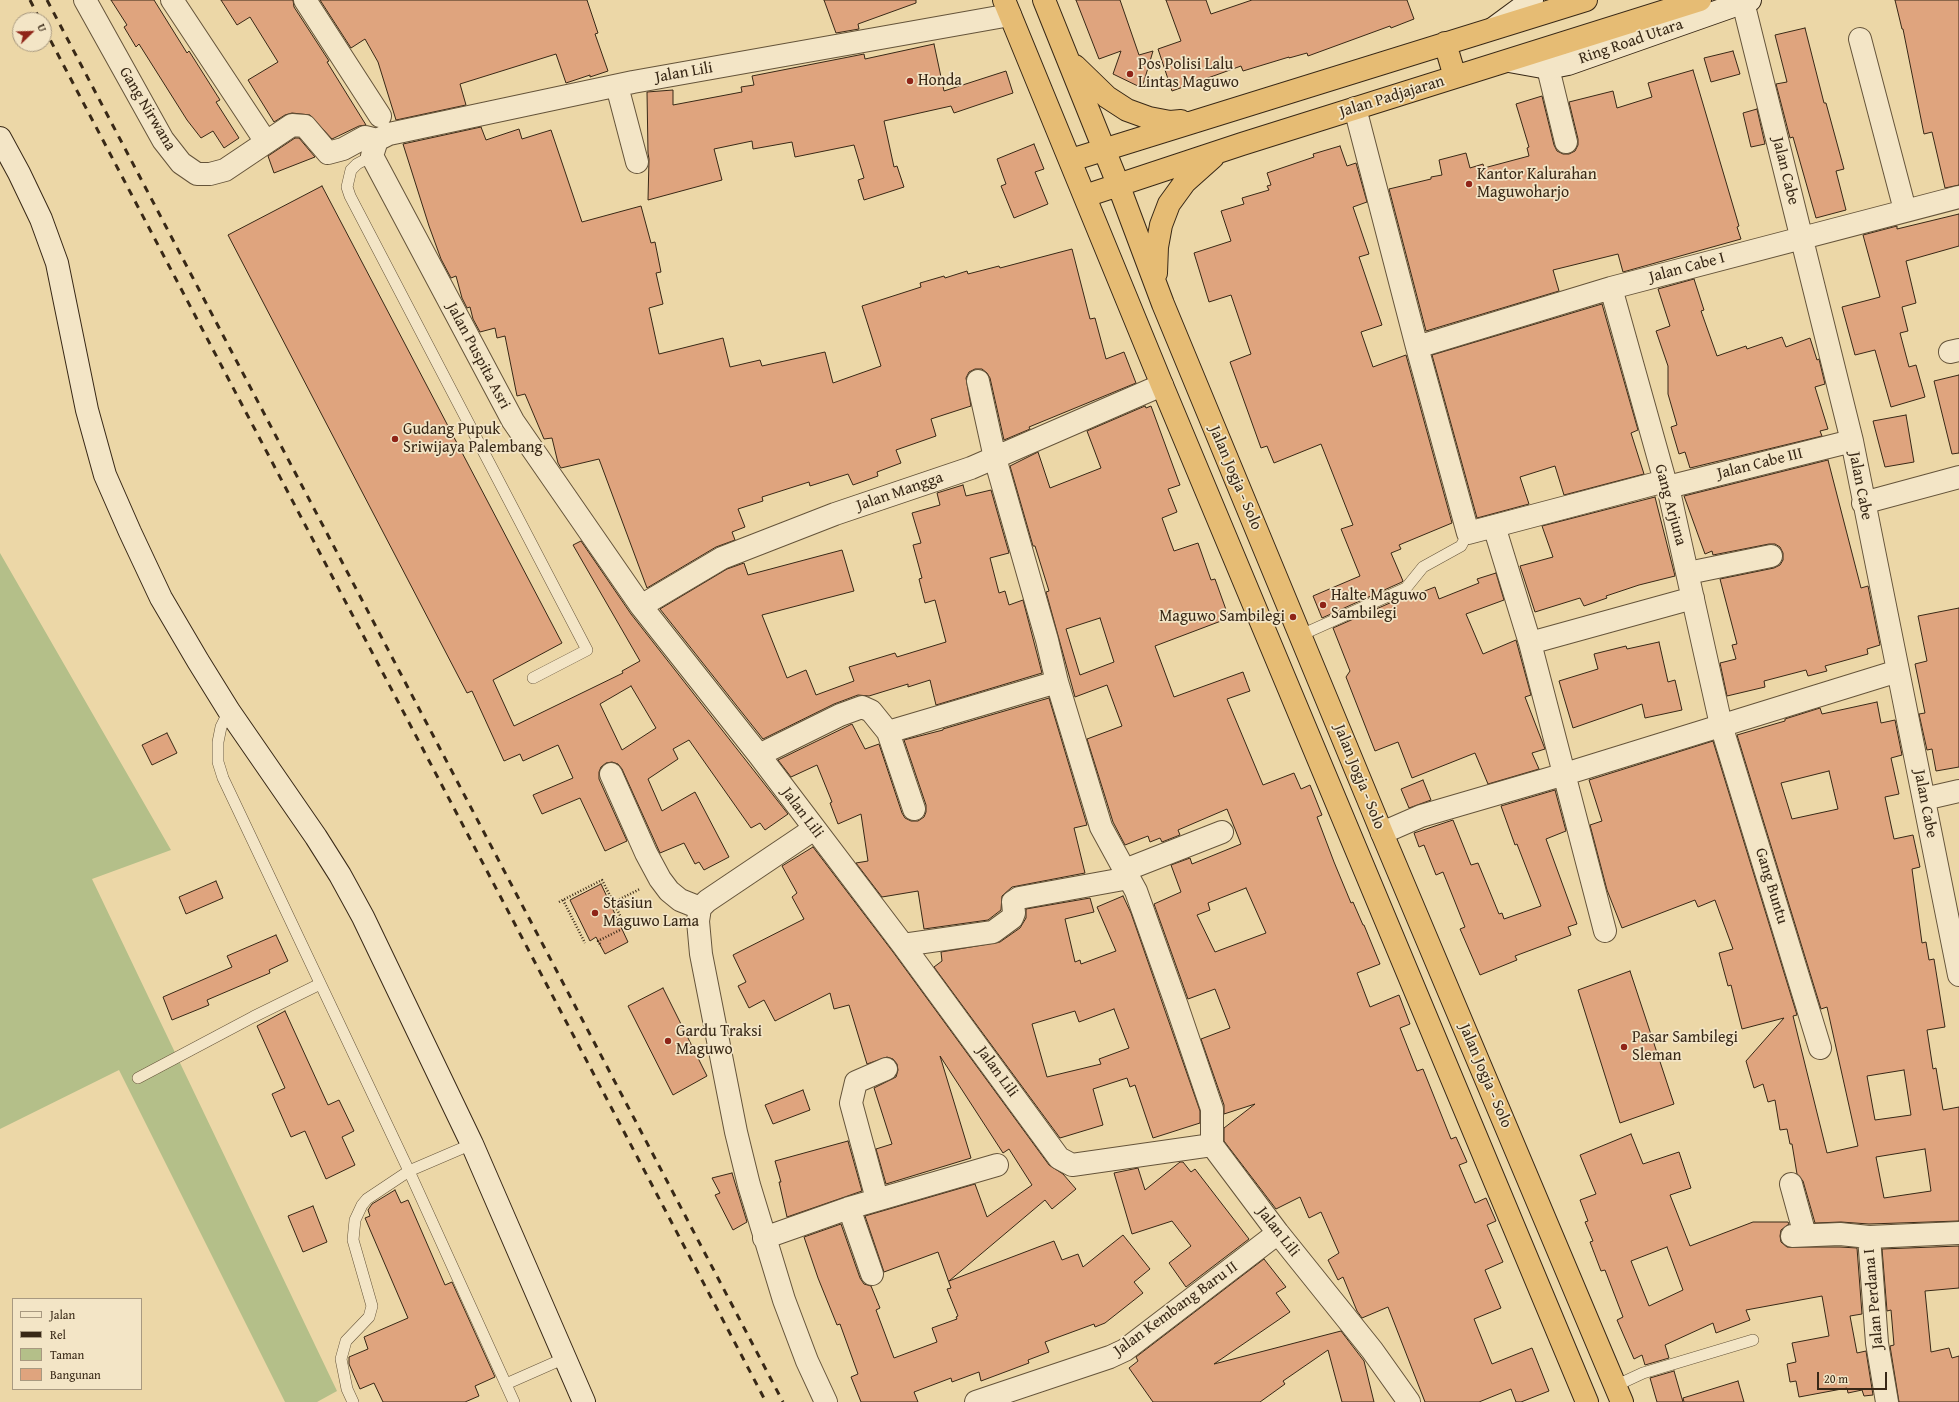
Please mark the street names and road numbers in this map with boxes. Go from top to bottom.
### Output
street label: Ring Road Utara [1576,15,1686,69]
street label: Jalan Lili [654,58,714,88]
street label: Gang Nirwana [115,64,179,154]
street label: Jalan Padjajaran [1337,72,1447,122]
street label: Jalan Cabe [1767,135,1803,207]
street label: Jalan Cabe I [1647,249,1727,287]
street label: Jalan Puspita Asri [442,299,514,413]
street label: Jalan Jogja - Solo [1204,423,1266,533]
street label: Jalan Cabe III [1715,444,1805,484]
street label: Jalan Cabe [1844,450,1876,522]
street label: Gang Arjuna [1650,462,1690,548]
street label: Jalan Mangga [854,468,946,516]
street label: Jalan Jogja - Solo [1329,722,1389,832]
street label: Jalan Cabe [1909,768,1941,840]
street label: Jalan Lili [777,784,827,842]
street label: Gang Buntu [1750,846,1792,926]
street label: Jalan Jogja - Solo [1454,1021,1516,1131]
street label: Jalan Lili [972,1043,1022,1101]
street label: Jalan Lili [1252,1203,1304,1261]
street label: Jalan Perdana I [1860,1248,1888,1350]
street label: Jalan Kembang Baru II [1110,1258,1242,1360]

